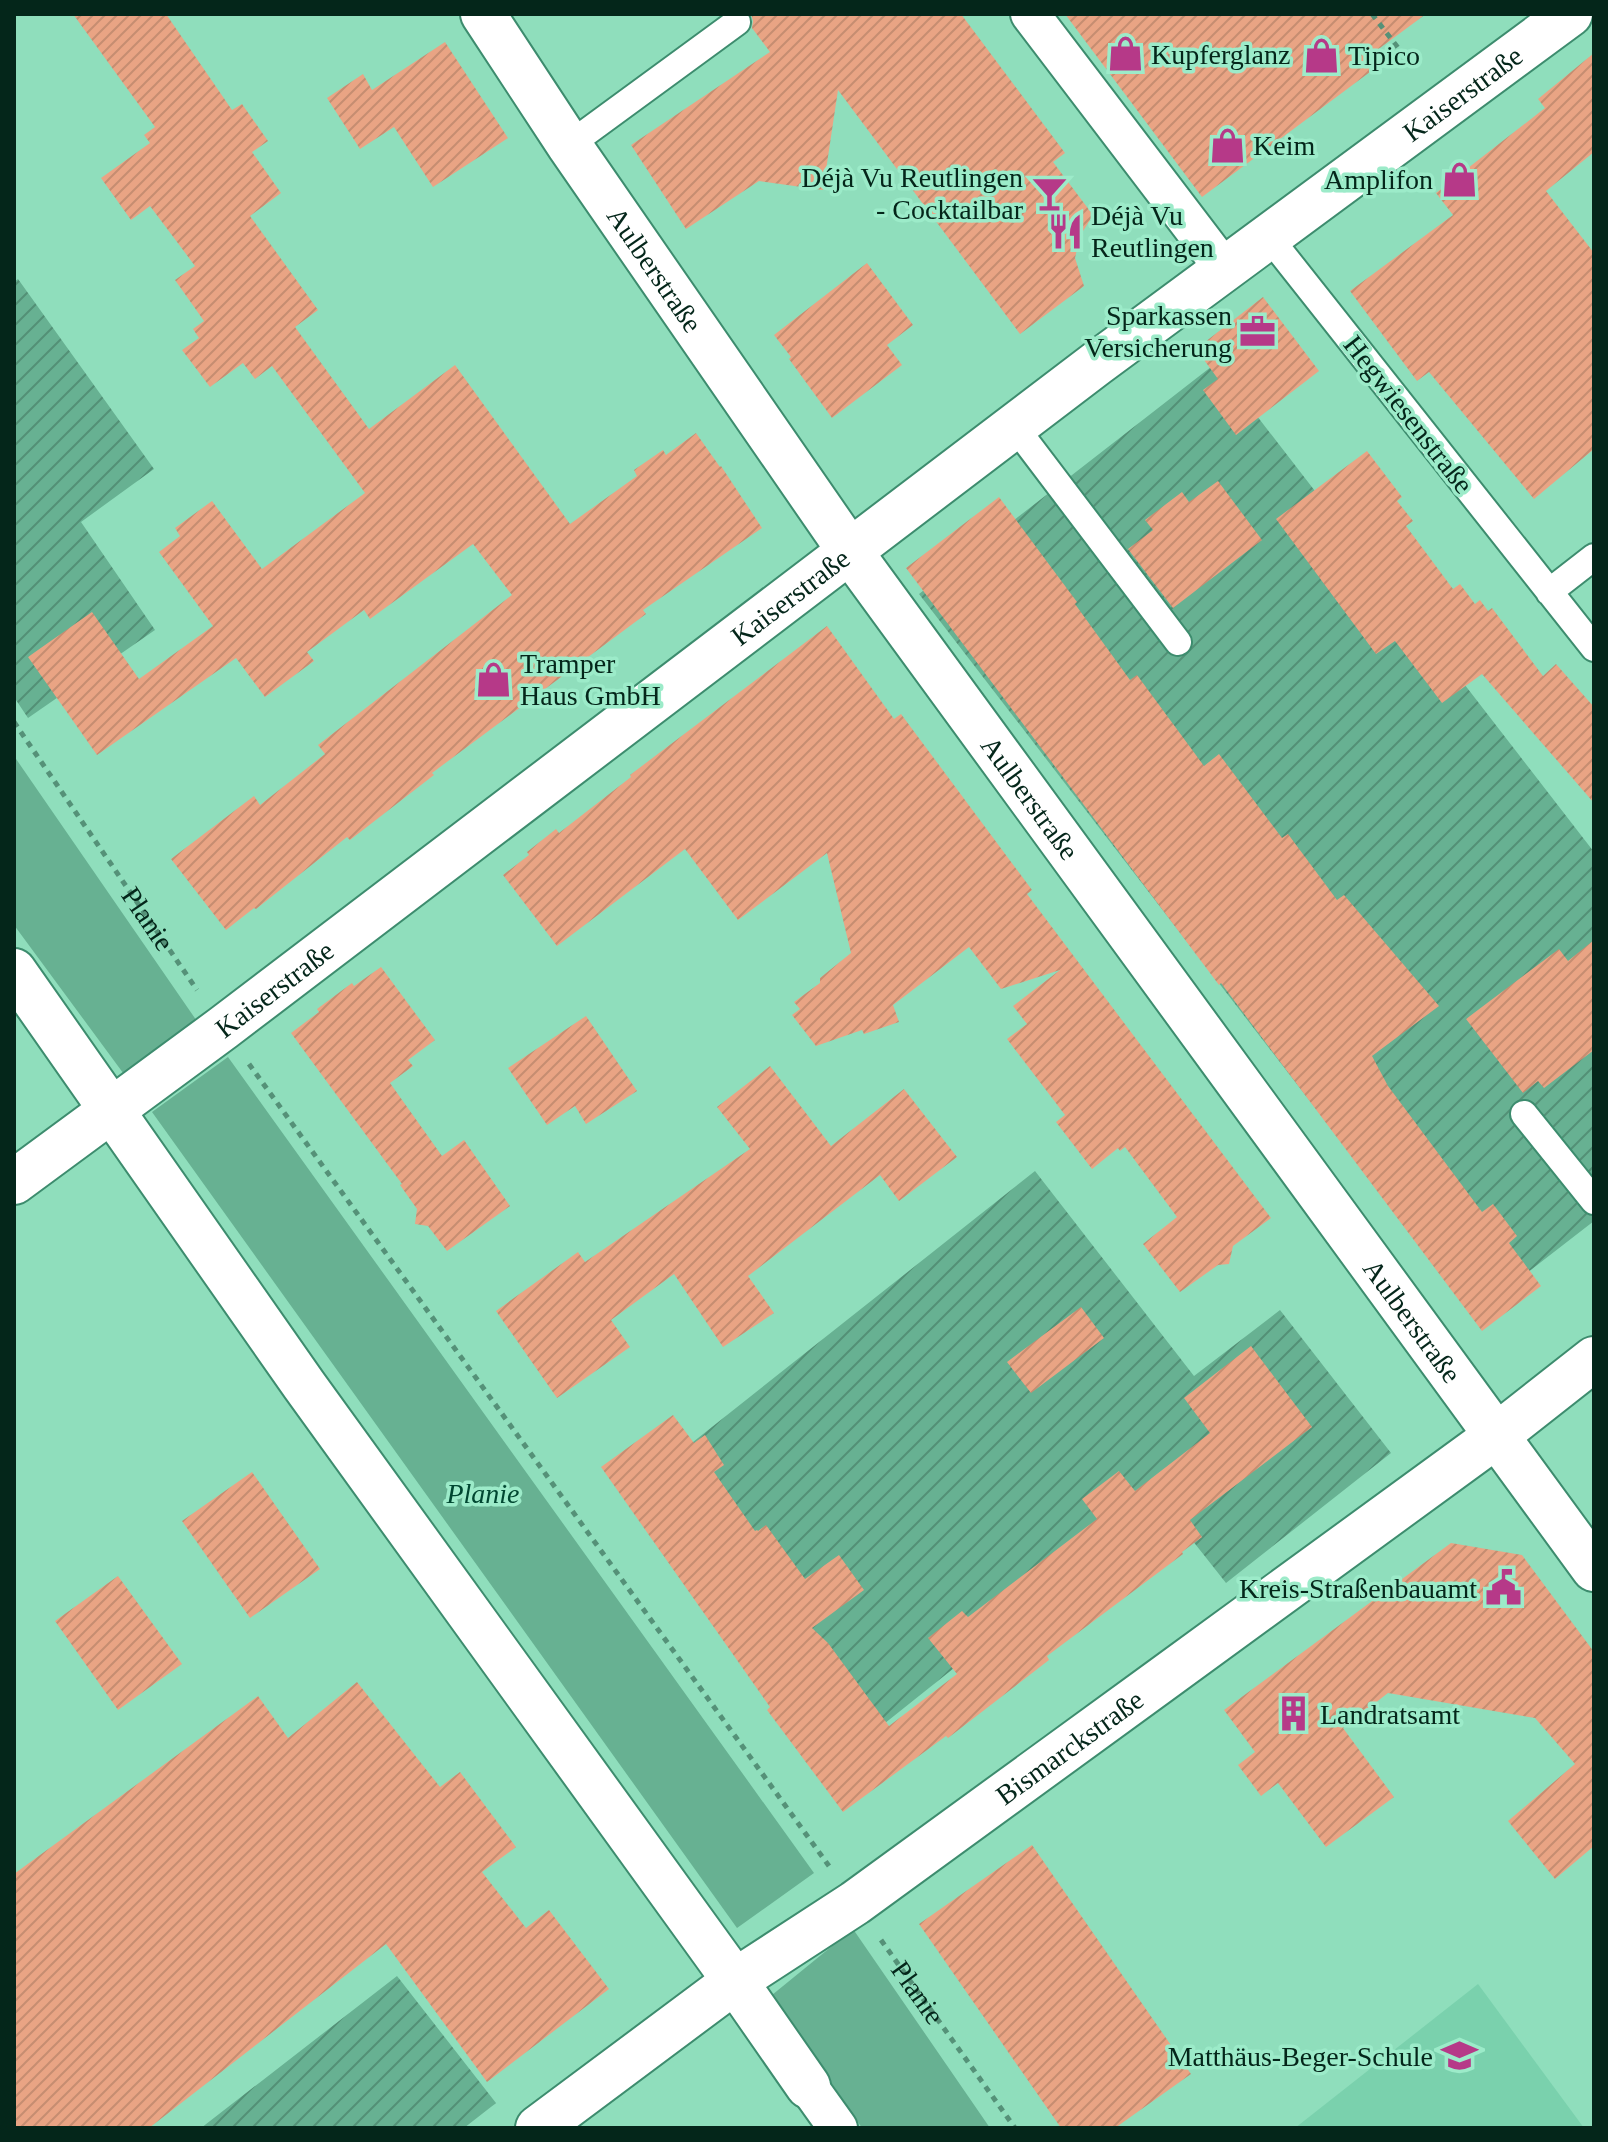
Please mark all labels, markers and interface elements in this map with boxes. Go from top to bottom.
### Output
shop icon: Kupferglanz [1106,35,1144,73]
shop icon: Tipico [1303,36,1341,74]
place label: Kupferglanz [1151,39,1290,70]
place label: Tipico [1348,40,1420,71]
street label: Kaiserstraße [1397,40,1528,148]
shop icon: Keim [1208,126,1246,164]
place label: Keim [1253,130,1315,161]
shop icon: Amplifon [1440,160,1478,198]
place label: Déjà Vu Reutlingen - Cocktailbar [801,162,1024,225]
place label: Amplifon [1324,164,1433,195]
bar icon: Déjà Vu Reutlingen - Cocktailbar [1030,174,1068,212]
place label: Déjà Vu Reutlingen [1091,200,1214,263]
street label: Aulberstraße [601,201,709,338]
restaurant icon: Déjà Vu Reutlingen [1046,212,1084,250]
place label: Sparkassen Versicherung [1084,300,1232,363]
office icon: Sparkassen Versicherung [1239,312,1277,350]
street label: Hegwiesenstraße [1338,329,1480,499]
street label: Kaiserstraße [725,542,855,652]
place label: Tramper Haus GmbH [520,648,661,711]
shop icon: Tramper Haus GmbH [475,660,513,698]
street label: Aulberstraße [975,731,1085,866]
street label: Planie [115,881,180,956]
street label: Kaiserstraße [209,935,340,1044]
street label: Aulberstraße [1357,1254,1467,1389]
park label: Planie [445,1478,520,1509]
public building icon: Kreis-Straßenbauamt [1484,1569,1522,1607]
place label: Kreis-Straßenbauamt [1239,1573,1477,1604]
street label: Bismarckstraße [990,1684,1149,1811]
building icon: Landratsamt [1275,1695,1313,1733]
place label: Landratsamt [1320,1699,1460,1730]
street label: Planie [885,1955,951,2030]
school or university icon: Matthäus-Beger-Schule [1440,2037,1478,2075]
place label: Matthäus-Beger-Schule [1168,2041,1433,2072]

